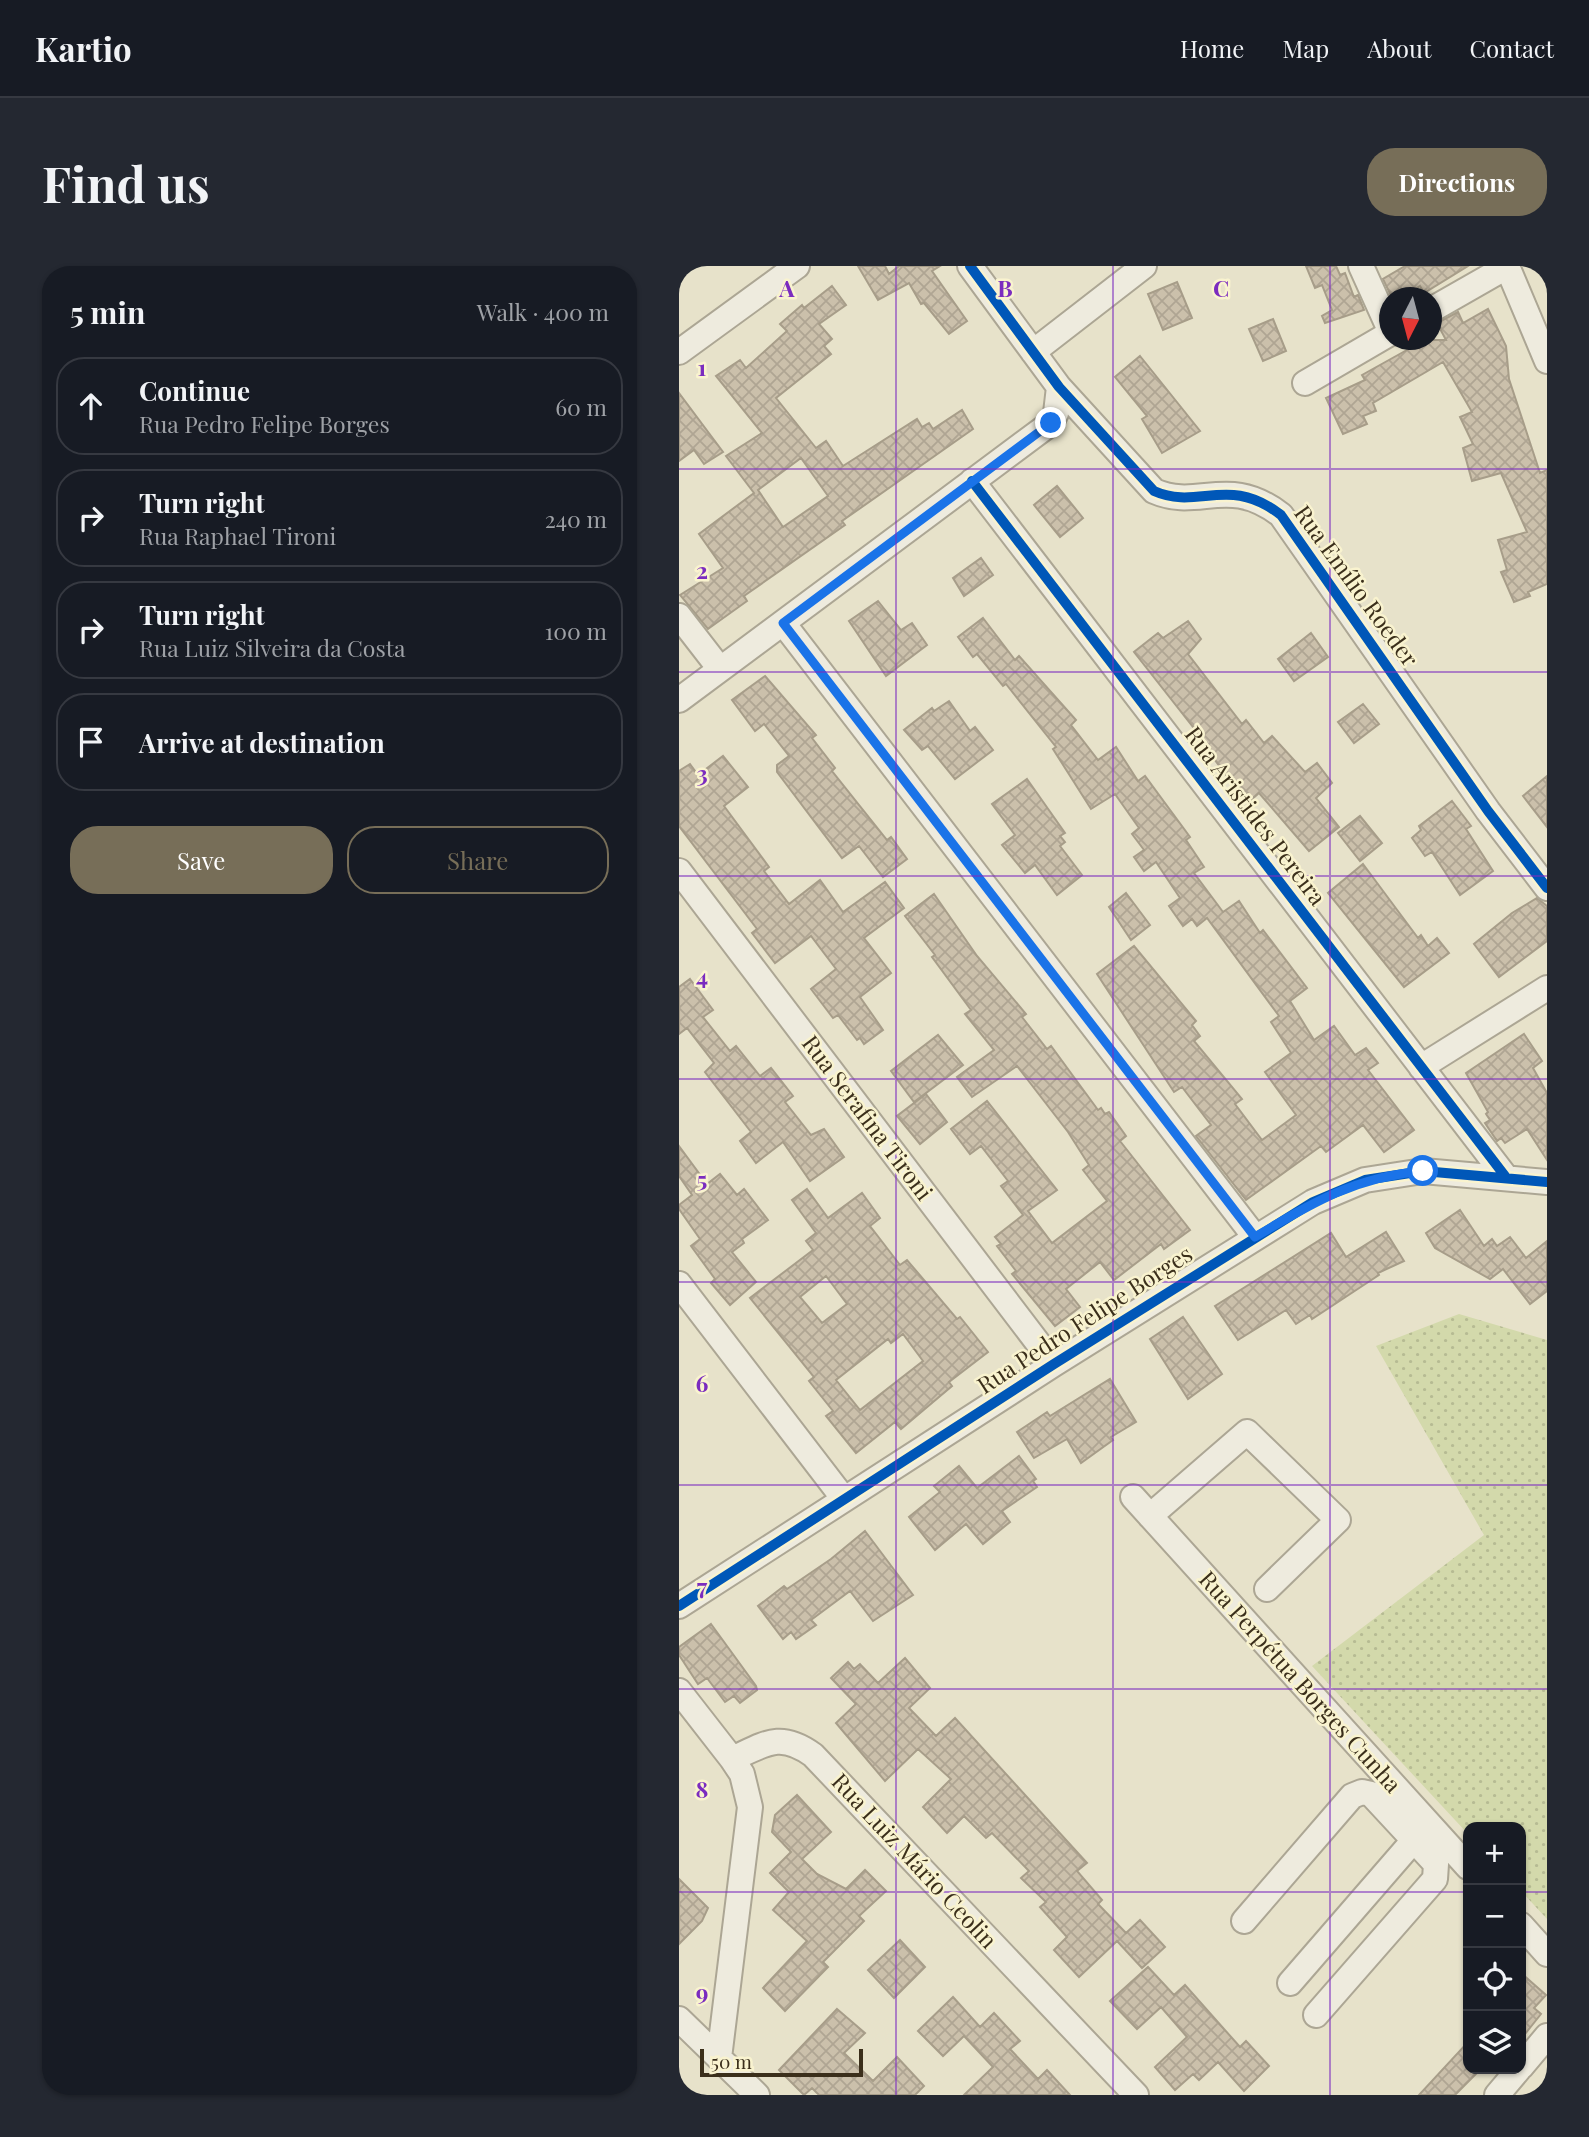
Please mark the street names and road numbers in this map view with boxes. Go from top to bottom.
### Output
street label: Rua Emílio Roeder [1288,498,1426,672]
street label: Rua Aristides Pereira [1179,719,1334,911]
street label: Rua Serafina Tironi [796,1028,941,1206]
street label: Rua Pedro Felipe Borges [971,1237,1198,1400]
street label: Rua Perpétua Borges Cunha [1193,1564,1409,1799]
street label: Rua Luiz Mário Ceolin [826,1766,1005,1954]

